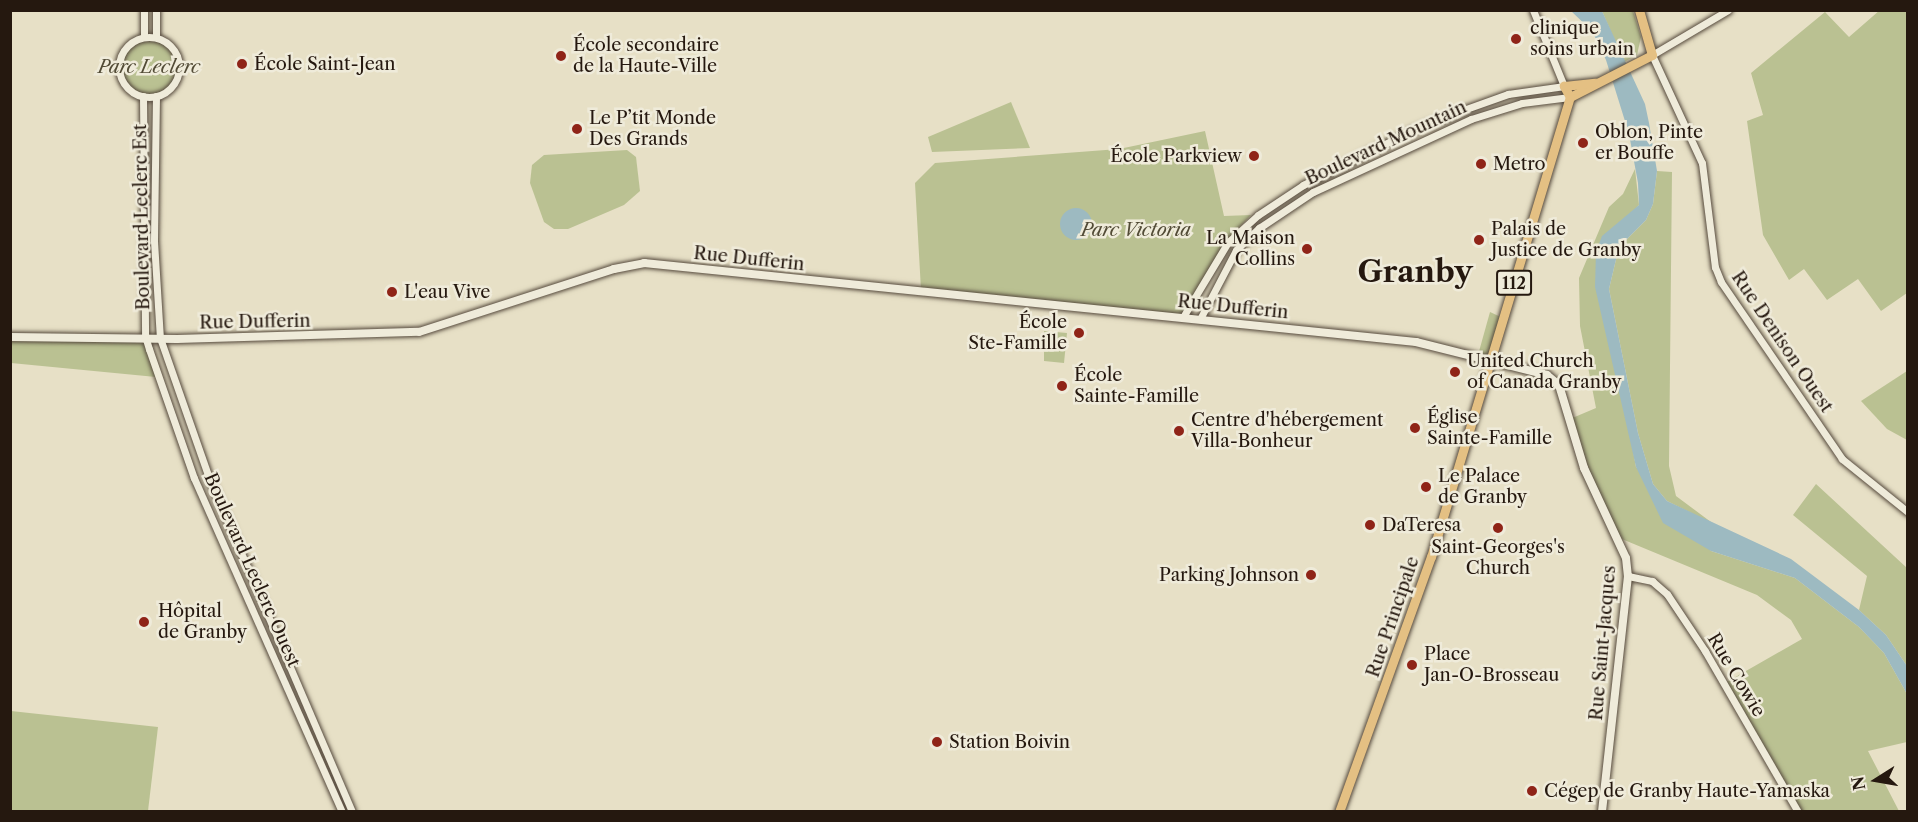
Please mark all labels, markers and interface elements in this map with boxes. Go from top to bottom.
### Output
place label: clinique soins urbain [1530,18,1634,60]
marker: clinique soins urbain [1507,30,1525,48]
place label: École secondaire de la Haute-Ville [573,35,719,78]
marker: École secondaire de la Haute-Ville [554,49,568,63]
place label: École Saint-Jean [254,53,396,75]
park label: Parc Leclerc [98,56,200,78]
marker: École Saint-Jean [235,57,249,71]
street label: Boulevard Mountain [1302,96,1470,190]
place label: Le P’tit Monde Des Grands [589,108,716,150]
marker: Le P’tit Monde Des Grands [570,122,584,136]
place label: Oblon, Pinte er Bouffe [1595,122,1703,164]
street label: Boulevard Leclerc Est [130,124,154,310]
marker: Oblon, Pinte er Bouffe [1576,136,1590,150]
place label: École Parkview [1110,145,1242,167]
marker: École Parkview [1247,149,1261,163]
place label: Metro [1493,153,1546,175]
marker: Metro [1474,157,1488,171]
park label: Parc Victoria [1081,219,1191,241]
place label: Palais de Justice de Granby [1491,219,1641,262]
place label: La Maison Collins [1206,228,1295,270]
marker: Palais de Justice de Granby [1472,233,1486,247]
street label: Rue Dufferin [692,242,806,276]
marker: La Maison Collins [1300,242,1314,256]
district label: Granby [1357,254,1473,290]
street label: Rue Denison Ouest [1727,267,1837,417]
road number: 112 [1496,270,1532,296]
place label: L'eau Vive [404,281,491,303]
marker: L'eau Vive [385,285,399,299]
street label: Rue Dufferin [1176,290,1290,324]
street label: Rue Dufferin [199,310,311,334]
place label: École Ste-Famille [968,312,1067,354]
marker: École Ste-Famille [1072,326,1086,340]
place label: United Church of Canada Granby [1467,351,1622,394]
place label: École Sainte-Famille [1074,365,1199,407]
marker: United Church of Canada Granby [1448,365,1462,379]
marker: École Sainte-Famille [1055,379,1069,393]
place label: Église Sainte-Famille [1427,407,1552,450]
place label: Centre d'hébergement Villa-Bonheur [1191,410,1383,452]
marker: Église Sainte-Famille [1408,421,1422,435]
marker: Centre d'hébergement Villa-Bonheur [1172,424,1186,438]
place label: Le Palace de Granby [1438,466,1527,508]
street label: Boulevard Leclerc Ouest [199,470,305,670]
marker: Le Palace de Granby [1419,480,1433,494]
place label: DaTeresa [1382,514,1461,536]
marker: DaTeresa [1363,518,1377,532]
marker: Saint-Georges's Church [1491,521,1505,535]
place label: Saint-Georges's Church [1431,537,1565,580]
street label: Rue Principale [1362,554,1424,680]
place label: Parking Johnson [1159,564,1299,586]
street label: Rue Saint-Jacques [1585,565,1621,721]
marker: Parking Johnson [1304,568,1318,582]
place label: Hôpital de Granby [158,601,247,644]
marker: Hôpital de Granby [135,613,153,631]
street label: Rue Cowie [1703,629,1769,721]
place label: Place Jan-O-Brosseau [1424,644,1559,686]
marker: Place Jan-O-Brosseau [1405,658,1419,672]
place label: Station Boivin [949,731,1070,753]
marker: Station Boivin [930,735,944,749]
north arrow [1846,750,1906,810]
text: N [1847,775,1869,792]
place label: Cégep de Granby Haute-Yamaska [1544,780,1831,802]
marker: Cégep de Granby Haute-Yamaska [1525,784,1539,798]

